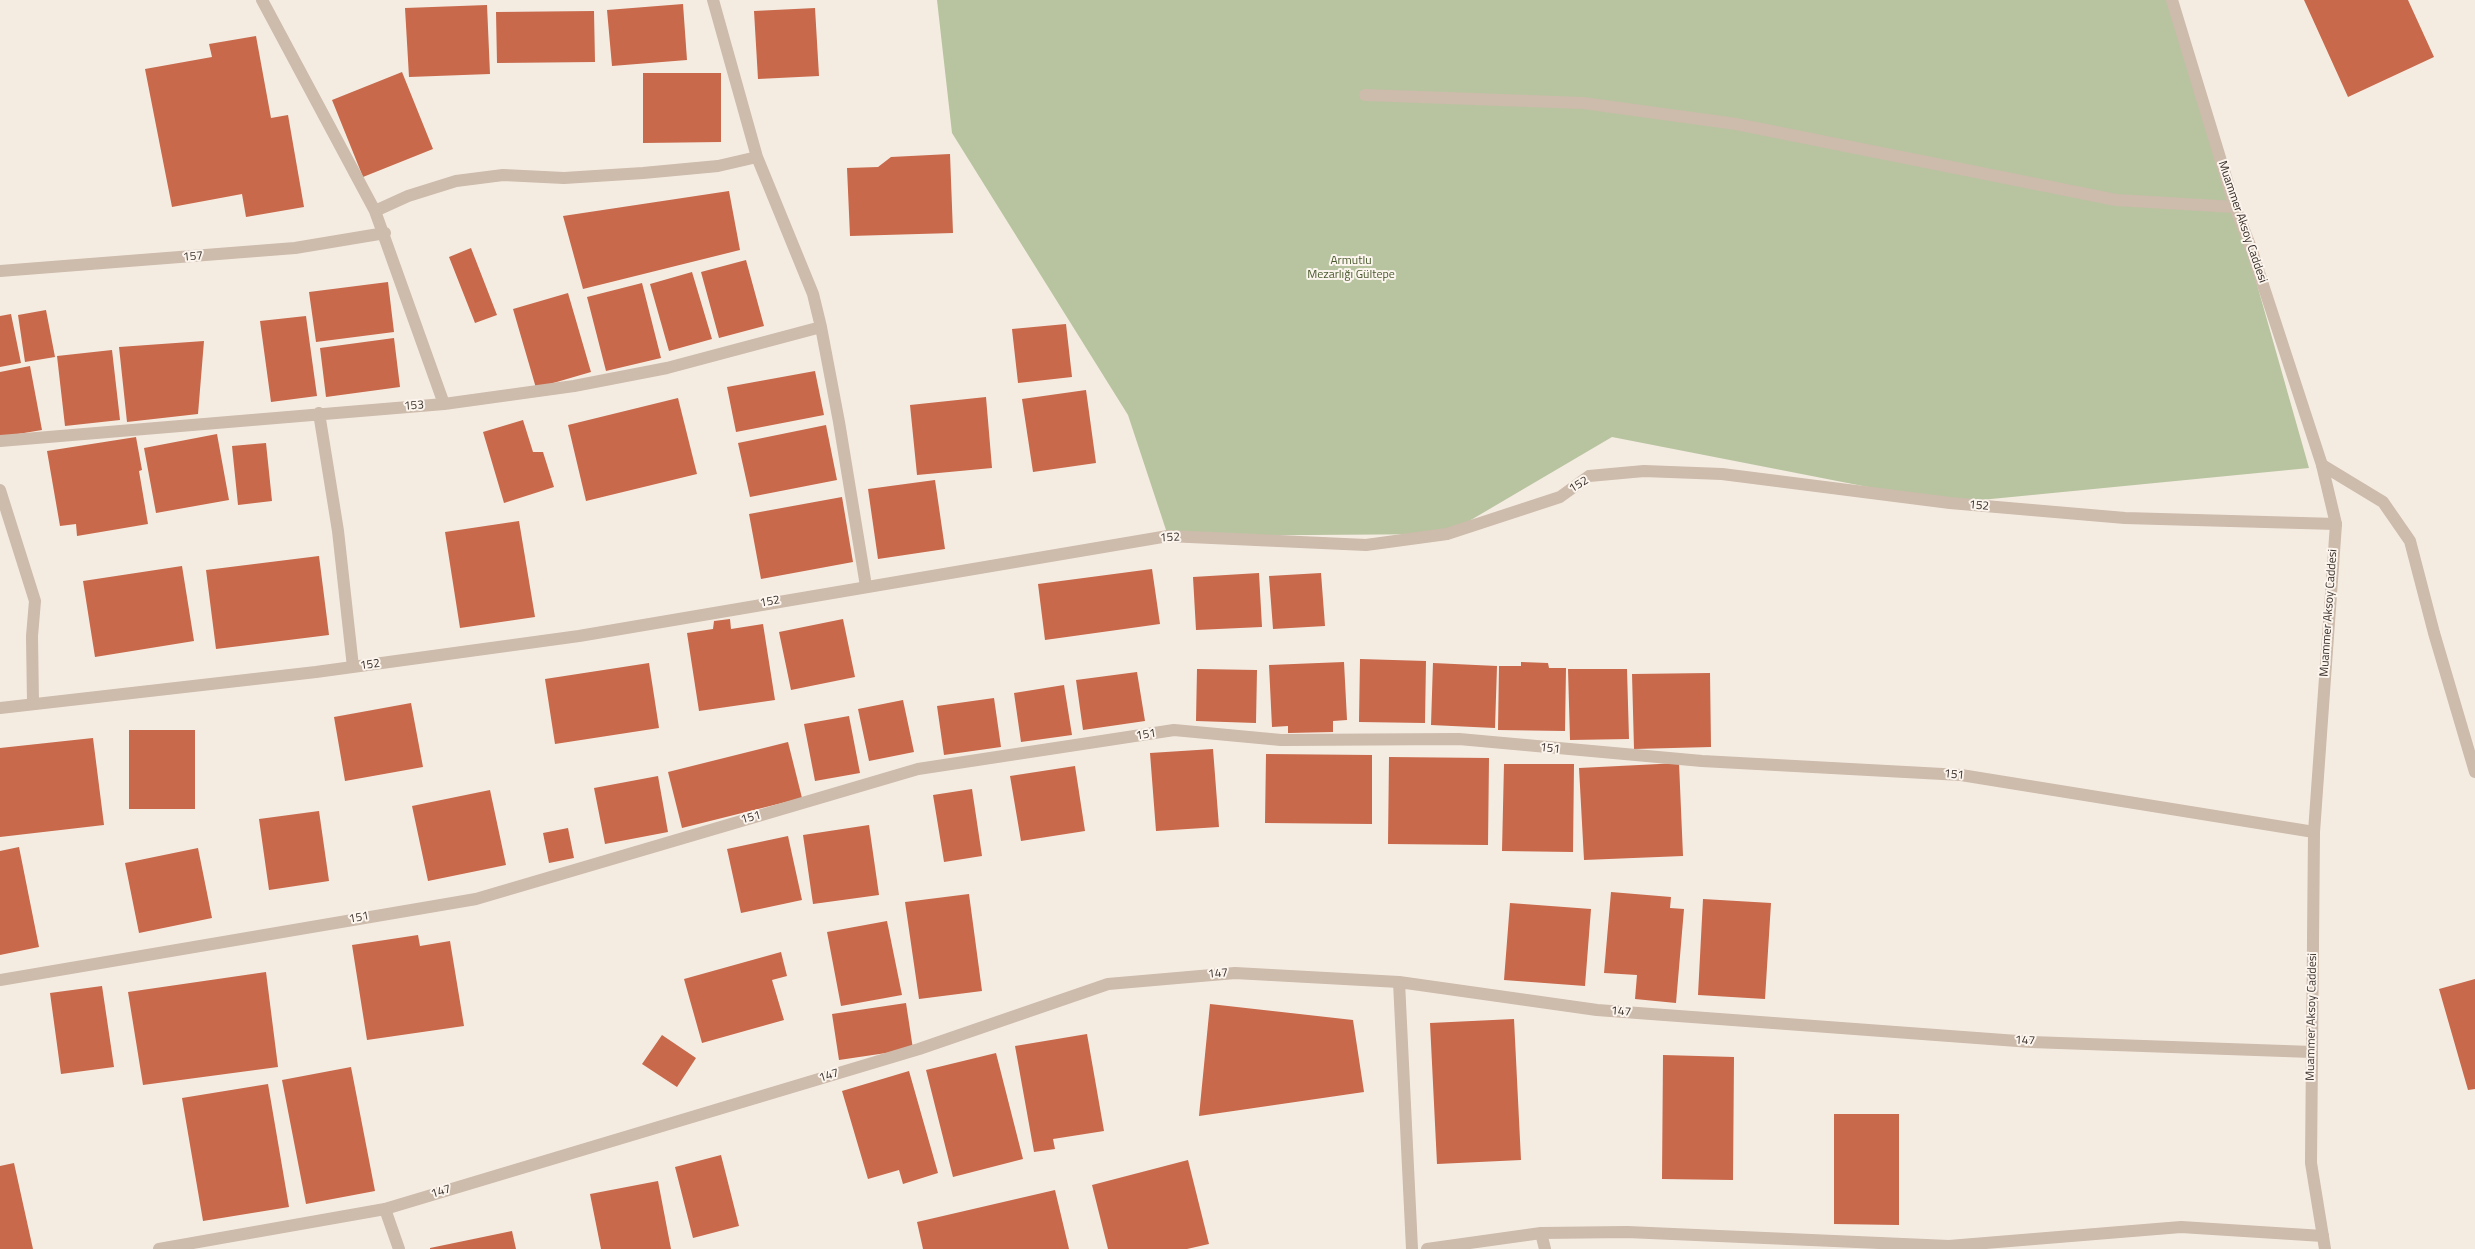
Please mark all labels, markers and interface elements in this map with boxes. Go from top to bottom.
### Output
street label: Muammer Aksoy Caddesi [2214,159,2270,285]
street label: 157 [182,249,204,265]
park label: Armutlu Mezarlığı Gültepe [1307,254,1395,282]
street label: 153 [403,398,425,414]
street label: 152 [1567,474,1591,496]
street label: 152 [1968,498,1990,514]
street label: 152 [1160,530,1180,546]
street label: Muammer Aksoy Caddesi [2317,549,2341,677]
street label: 152 [759,593,781,611]
street label: 152 [359,656,381,674]
street label: 151 [1135,726,1157,744]
street label: 151 [1539,741,1561,757]
street label: 151 [1943,767,1965,783]
street label: 151 [739,808,763,828]
street label: 151 [348,909,370,927]
street label: Muammer Aksoy Caddesi [2304,953,2320,1081]
street label: 147 [1207,966,1229,982]
street label: 147 [1610,1004,1632,1020]
street label: 147 [2015,1033,2035,1049]
street label: 147 [817,1066,841,1086]
street label: 147 [429,1182,453,1202]

